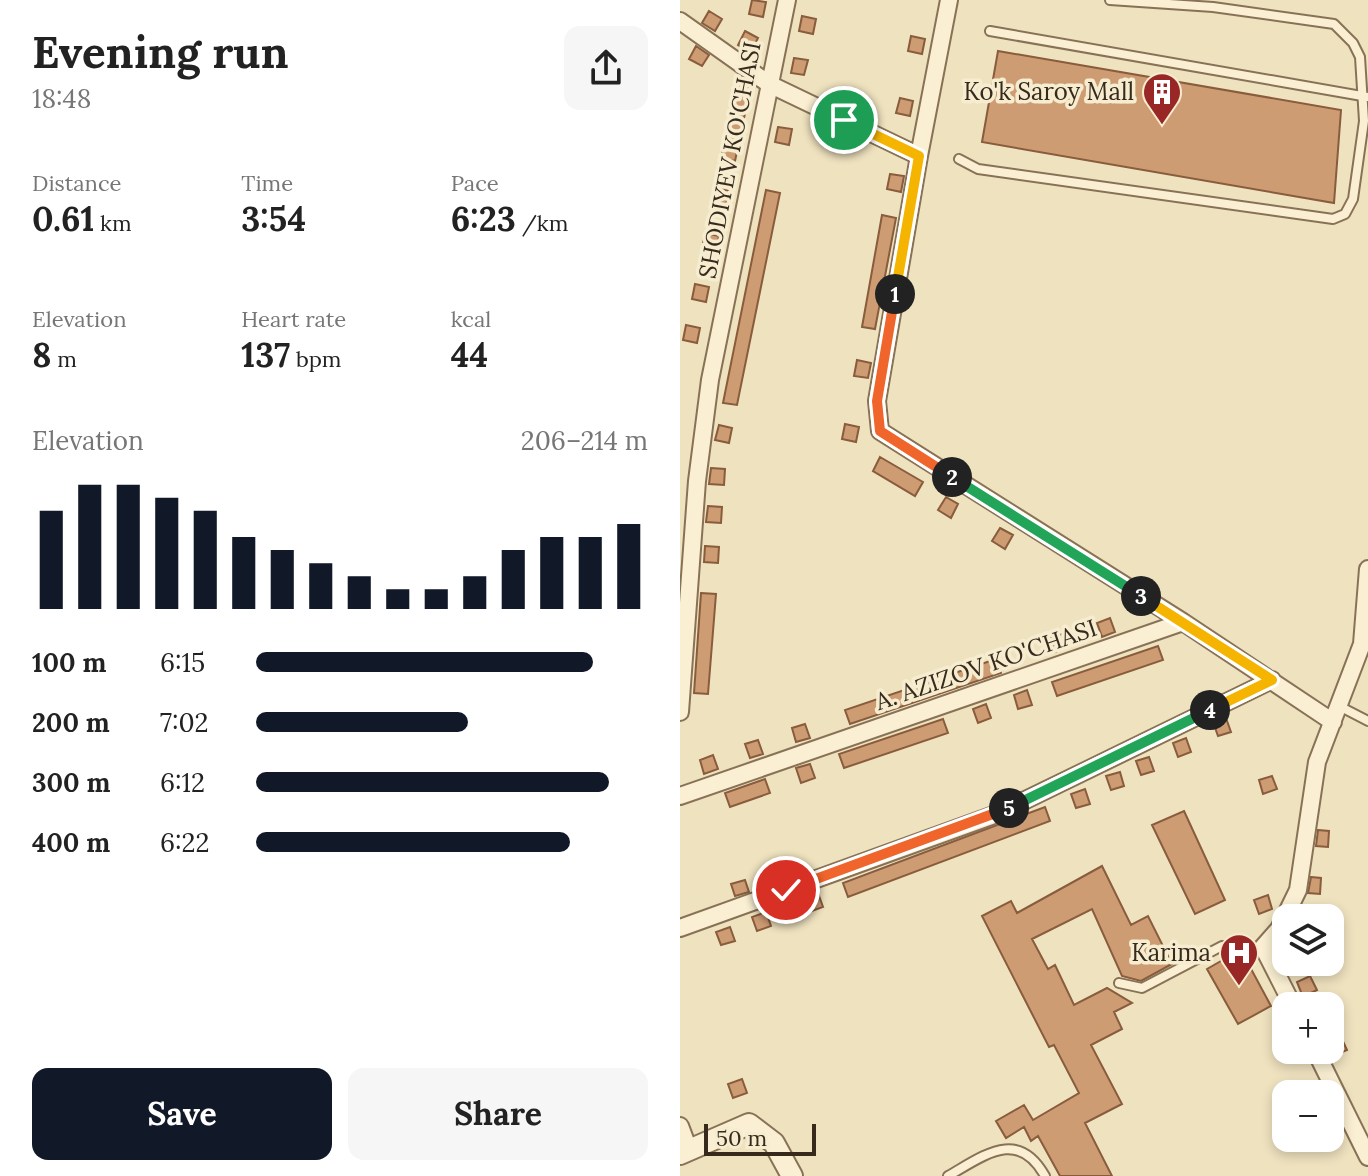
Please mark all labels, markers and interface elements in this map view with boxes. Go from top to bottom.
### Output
text: Evening run [32,24,289,80]
button: share [564,26,648,110]
street label: SHODIYEV KO'CHASI [691,39,768,281]
building icon: Ko'k Saroy Mall [1141,71,1183,126]
place label: Ko'k Saroy Mall [964,76,1134,107]
text: 18:48 [32,82,91,115]
pin [810,86,878,154]
icon: arrive [822,98,866,142]
text: Distance [32,169,122,197]
text: Time [241,169,293,197]
text: Pace [451,169,499,197]
text: 0.61 [32,197,94,240]
text: 3:54 [241,197,306,240]
text: 6:23 [451,197,516,240]
text: km [94,209,132,237]
text: /km [516,209,568,237]
pin: 1 [875,274,915,314]
text: 1 [891,280,899,308]
text: Elevation [32,305,127,333]
text: Heart rate [241,305,346,333]
text: kcal [451,305,491,333]
text: 8 [32,333,51,376]
text: 137 [241,333,290,376]
text: 44 [451,333,488,376]
text: m [51,345,77,373]
text: bpm [290,345,342,373]
text: Elevation [32,424,144,457]
text: 206–214 m [521,424,648,457]
pin: 2 [932,457,972,497]
text: 2 [946,463,958,491]
pin: 3 [1121,576,1161,616]
text: 3 [1135,582,1147,610]
street label: A. AZIZOV KO'CHASI [870,612,1101,717]
text: 100 m [32,646,106,679]
text: 6:15 [160,646,205,679]
pin: 4 [1190,690,1230,730]
text: 4 [1204,696,1216,724]
text: 200 m [32,706,110,739]
text: 7:02 [160,706,208,739]
text: 300 m [32,766,110,799]
text: 6:12 [160,766,205,799]
pin: 5 [989,788,1029,828]
text: 5 [1003,794,1015,822]
text: 400 m [32,826,110,859]
text: 6:22 [160,826,209,859]
pin [752,856,820,924]
icon: check [764,868,808,912]
map controls [1272,904,1344,1152]
button: layers [1272,904,1344,976]
hospital icon: Karima [1218,932,1260,987]
place label: Karima [1131,937,1211,968]
button: + [1272,992,1344,1064]
button: Save [32,1068,332,1160]
button: Share [348,1068,648,1160]
button: − [1272,1080,1344,1152]
scale bar [704,1120,816,1156]
text: 50 m [716,1124,767,1152]

